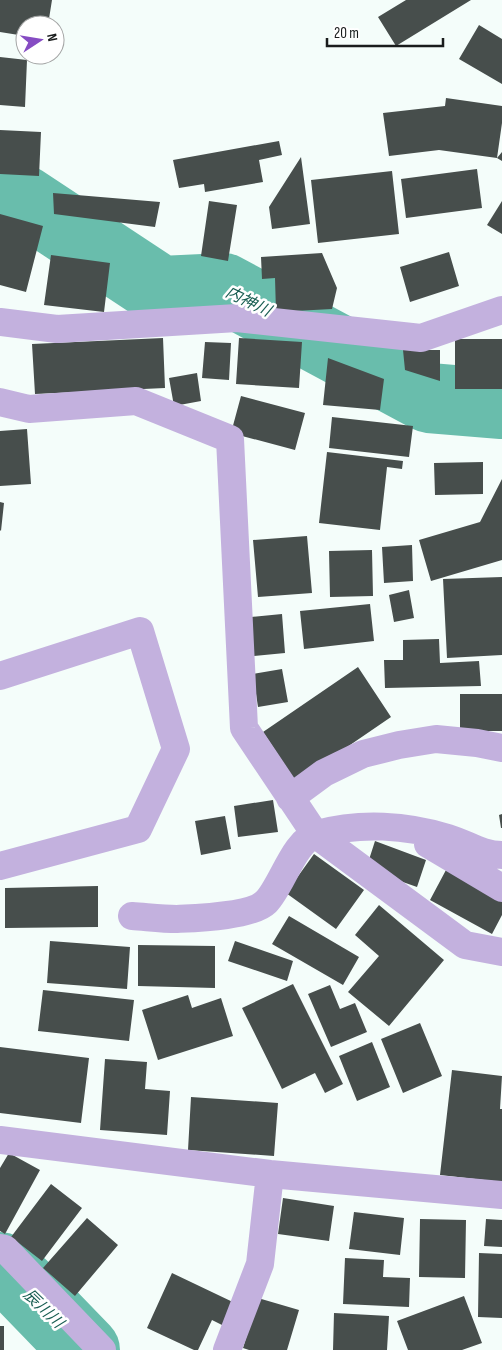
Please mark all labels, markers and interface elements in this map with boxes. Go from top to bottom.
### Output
north arrow [15,15,65,65]
scale bar [327,15,443,47]
text: 20 m [334,24,359,43]
text: N [43,32,61,43]
water label: 内神川 [222,283,276,322]
water label: 辰川川 [19,1285,68,1334]

